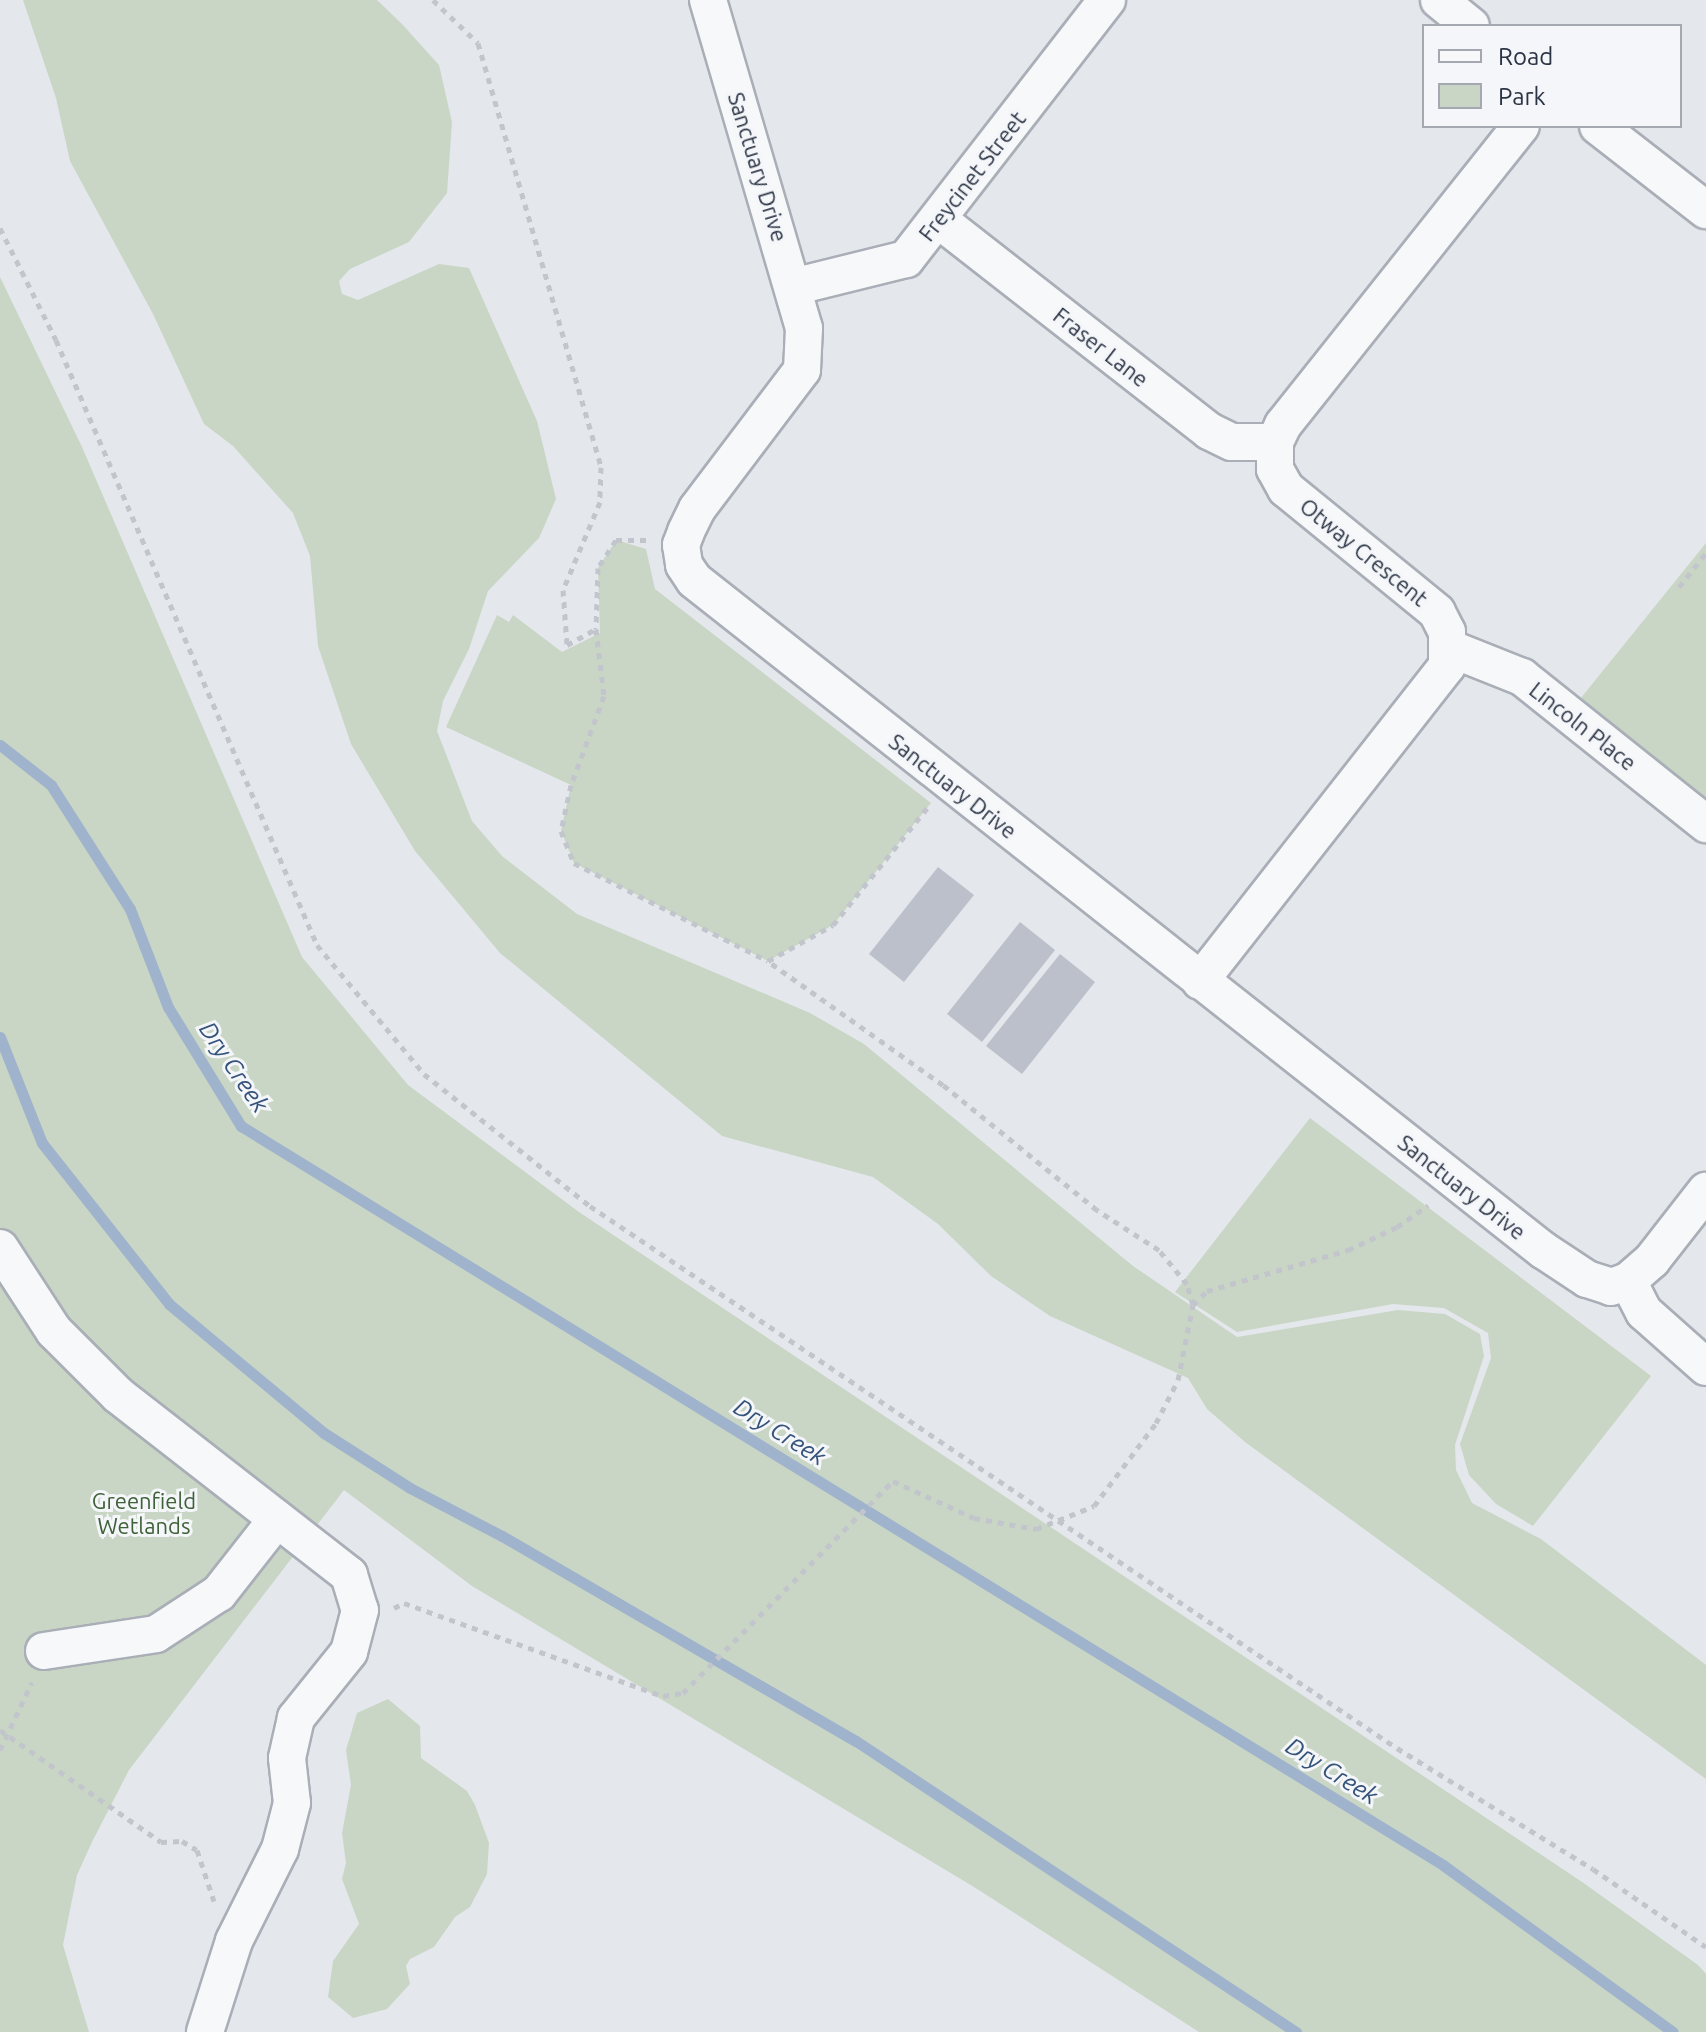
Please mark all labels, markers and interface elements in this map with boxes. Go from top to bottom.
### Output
legend [1422,24,1682,128]
text: Road [1498,43,1553,70]
text: Park [1498,83,1546,110]
street label: Sanctuary Drive [723,89,793,245]
street label: Freycinet Street [913,106,1031,246]
street label: Fraser Lane [1048,302,1154,392]
street label: Otway Crescent [1295,492,1433,612]
street label: Lincoln Place [1524,676,1642,776]
street label: Sanctuary Drive [884,728,1022,844]
water label: Dry Creek [193,1016,275,1118]
street label: Sanctuary Drive [1393,1129,1531,1245]
water label: Dry Creek [728,1392,832,1472]
park label: Greenfield Wetlands [92,1487,196,1538]
water label: Dry Creek [1280,1731,1384,1811]

